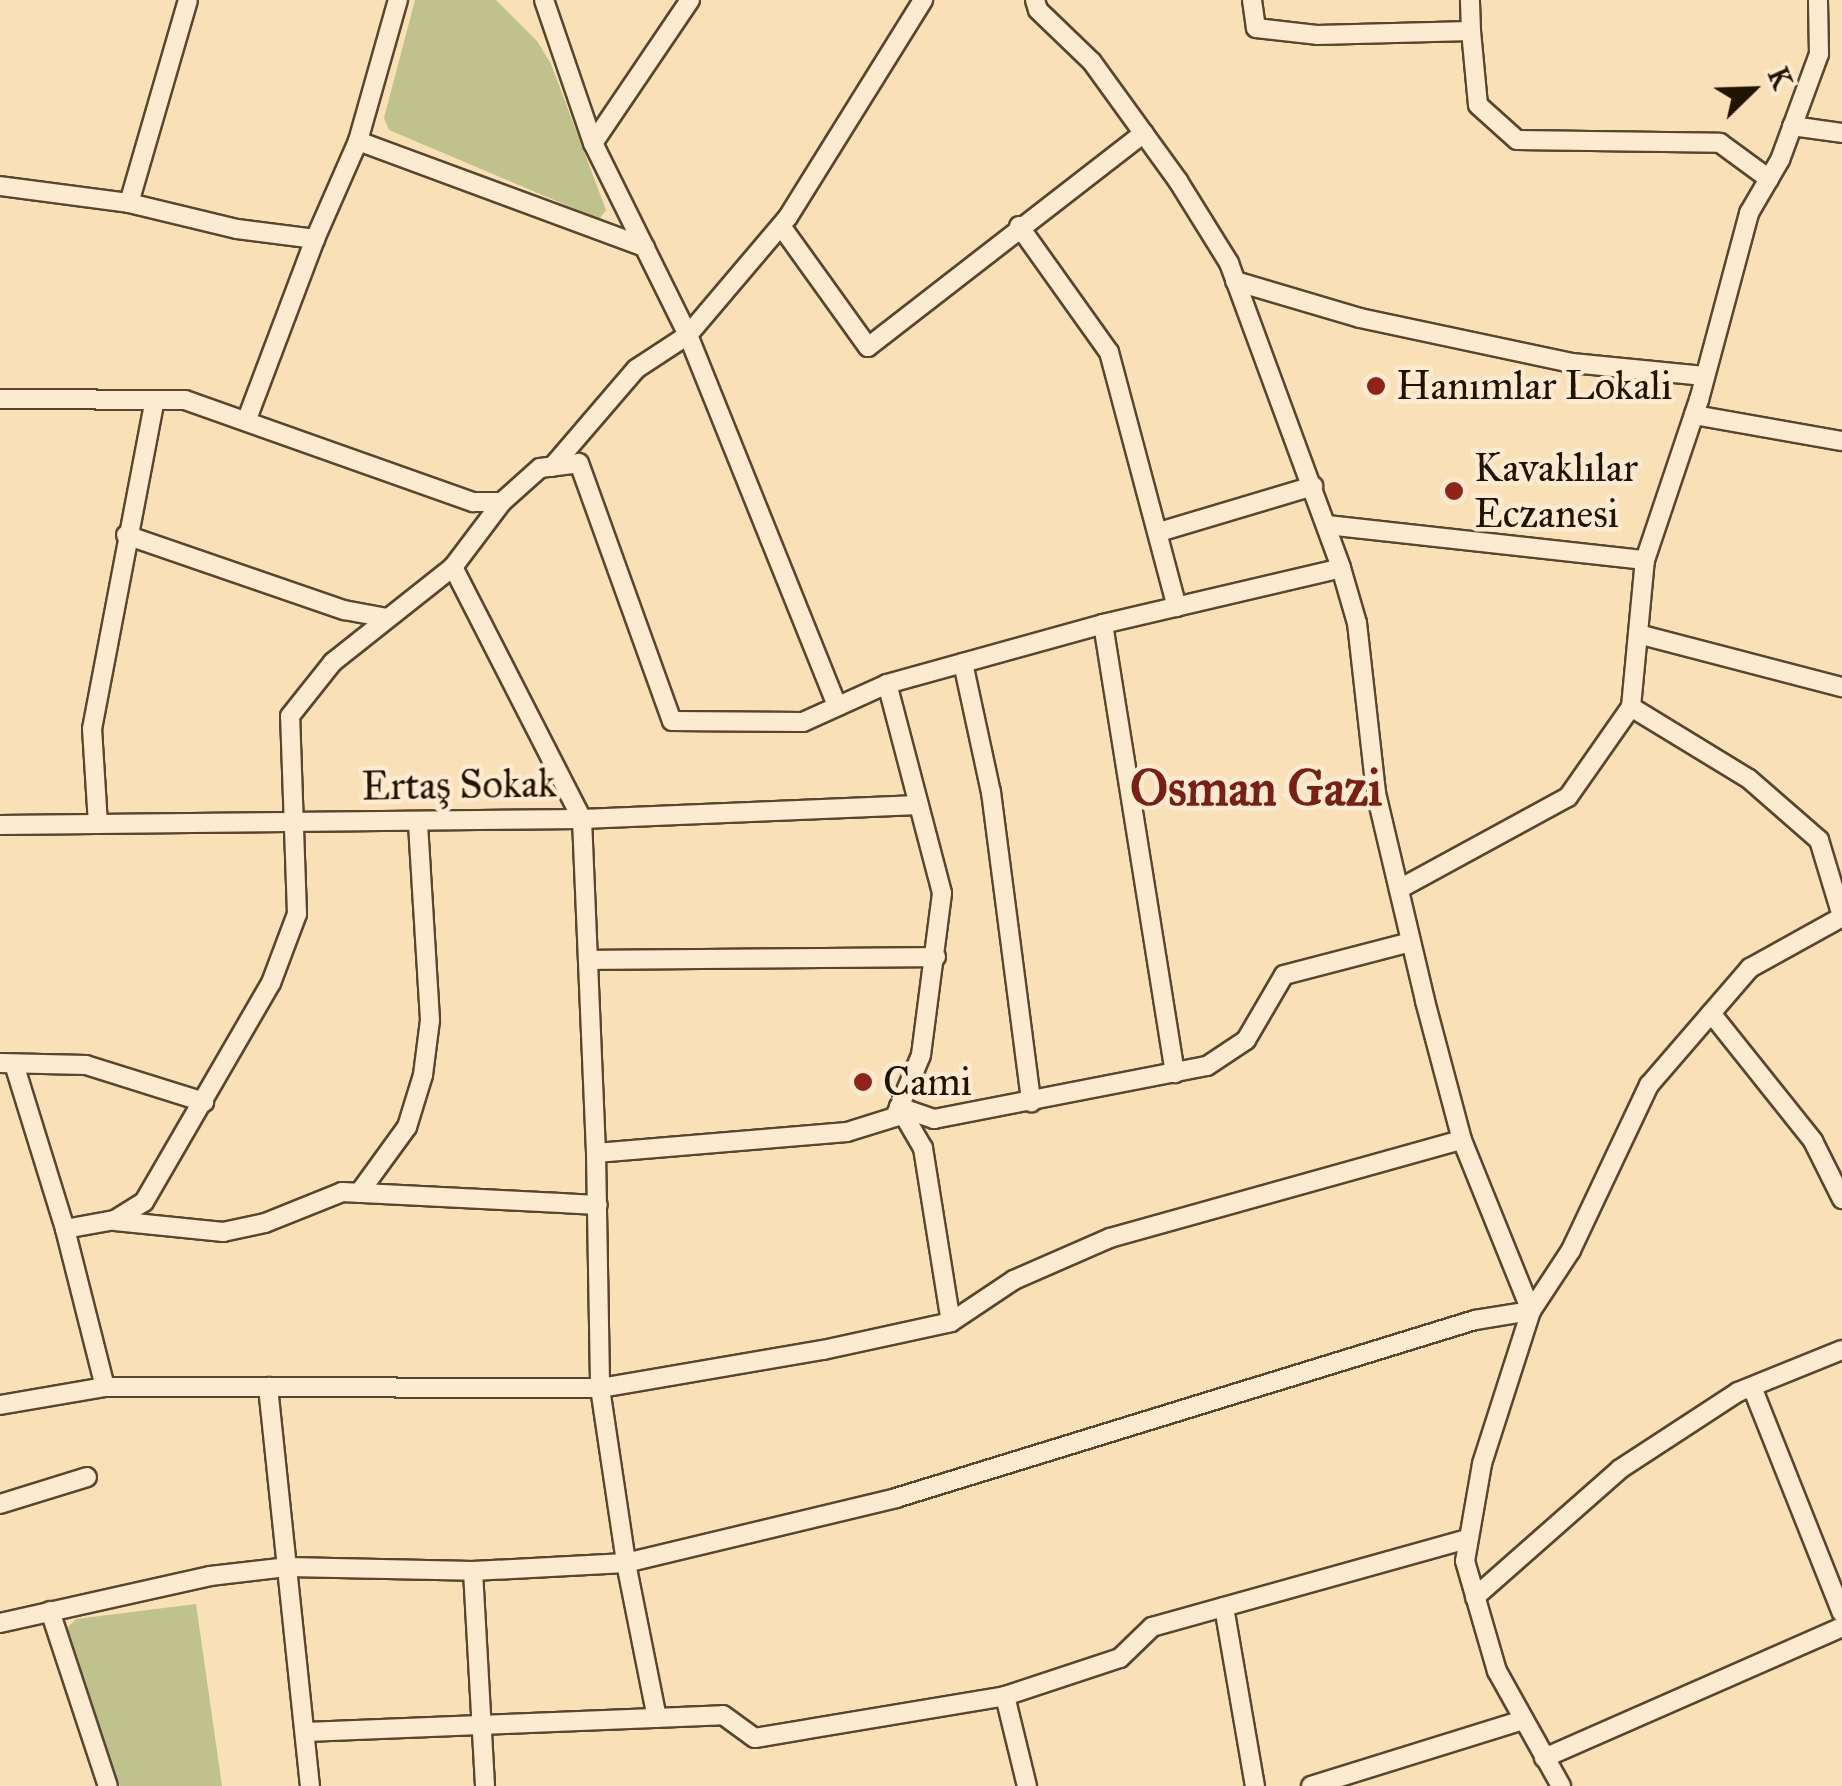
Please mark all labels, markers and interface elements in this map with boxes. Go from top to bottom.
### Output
north arrow [1702,40,1802,140]
text: K [1760,62,1800,94]
place label: Hanımlar Lokali [1396,362,1672,410]
marker: Hanımlar Lokali [1365,375,1387,397]
place label: Kavaklılar Eczanesi [1474,444,1638,538]
marker: Kavaklılar Eczanesi [1443,480,1465,502]
street label: Ertaş Sokak [361,759,557,811]
district label: Osman Gazi [1130,759,1382,819]
place label: Cami [883,1058,972,1106]
marker: Cami [852,1071,874,1093]

